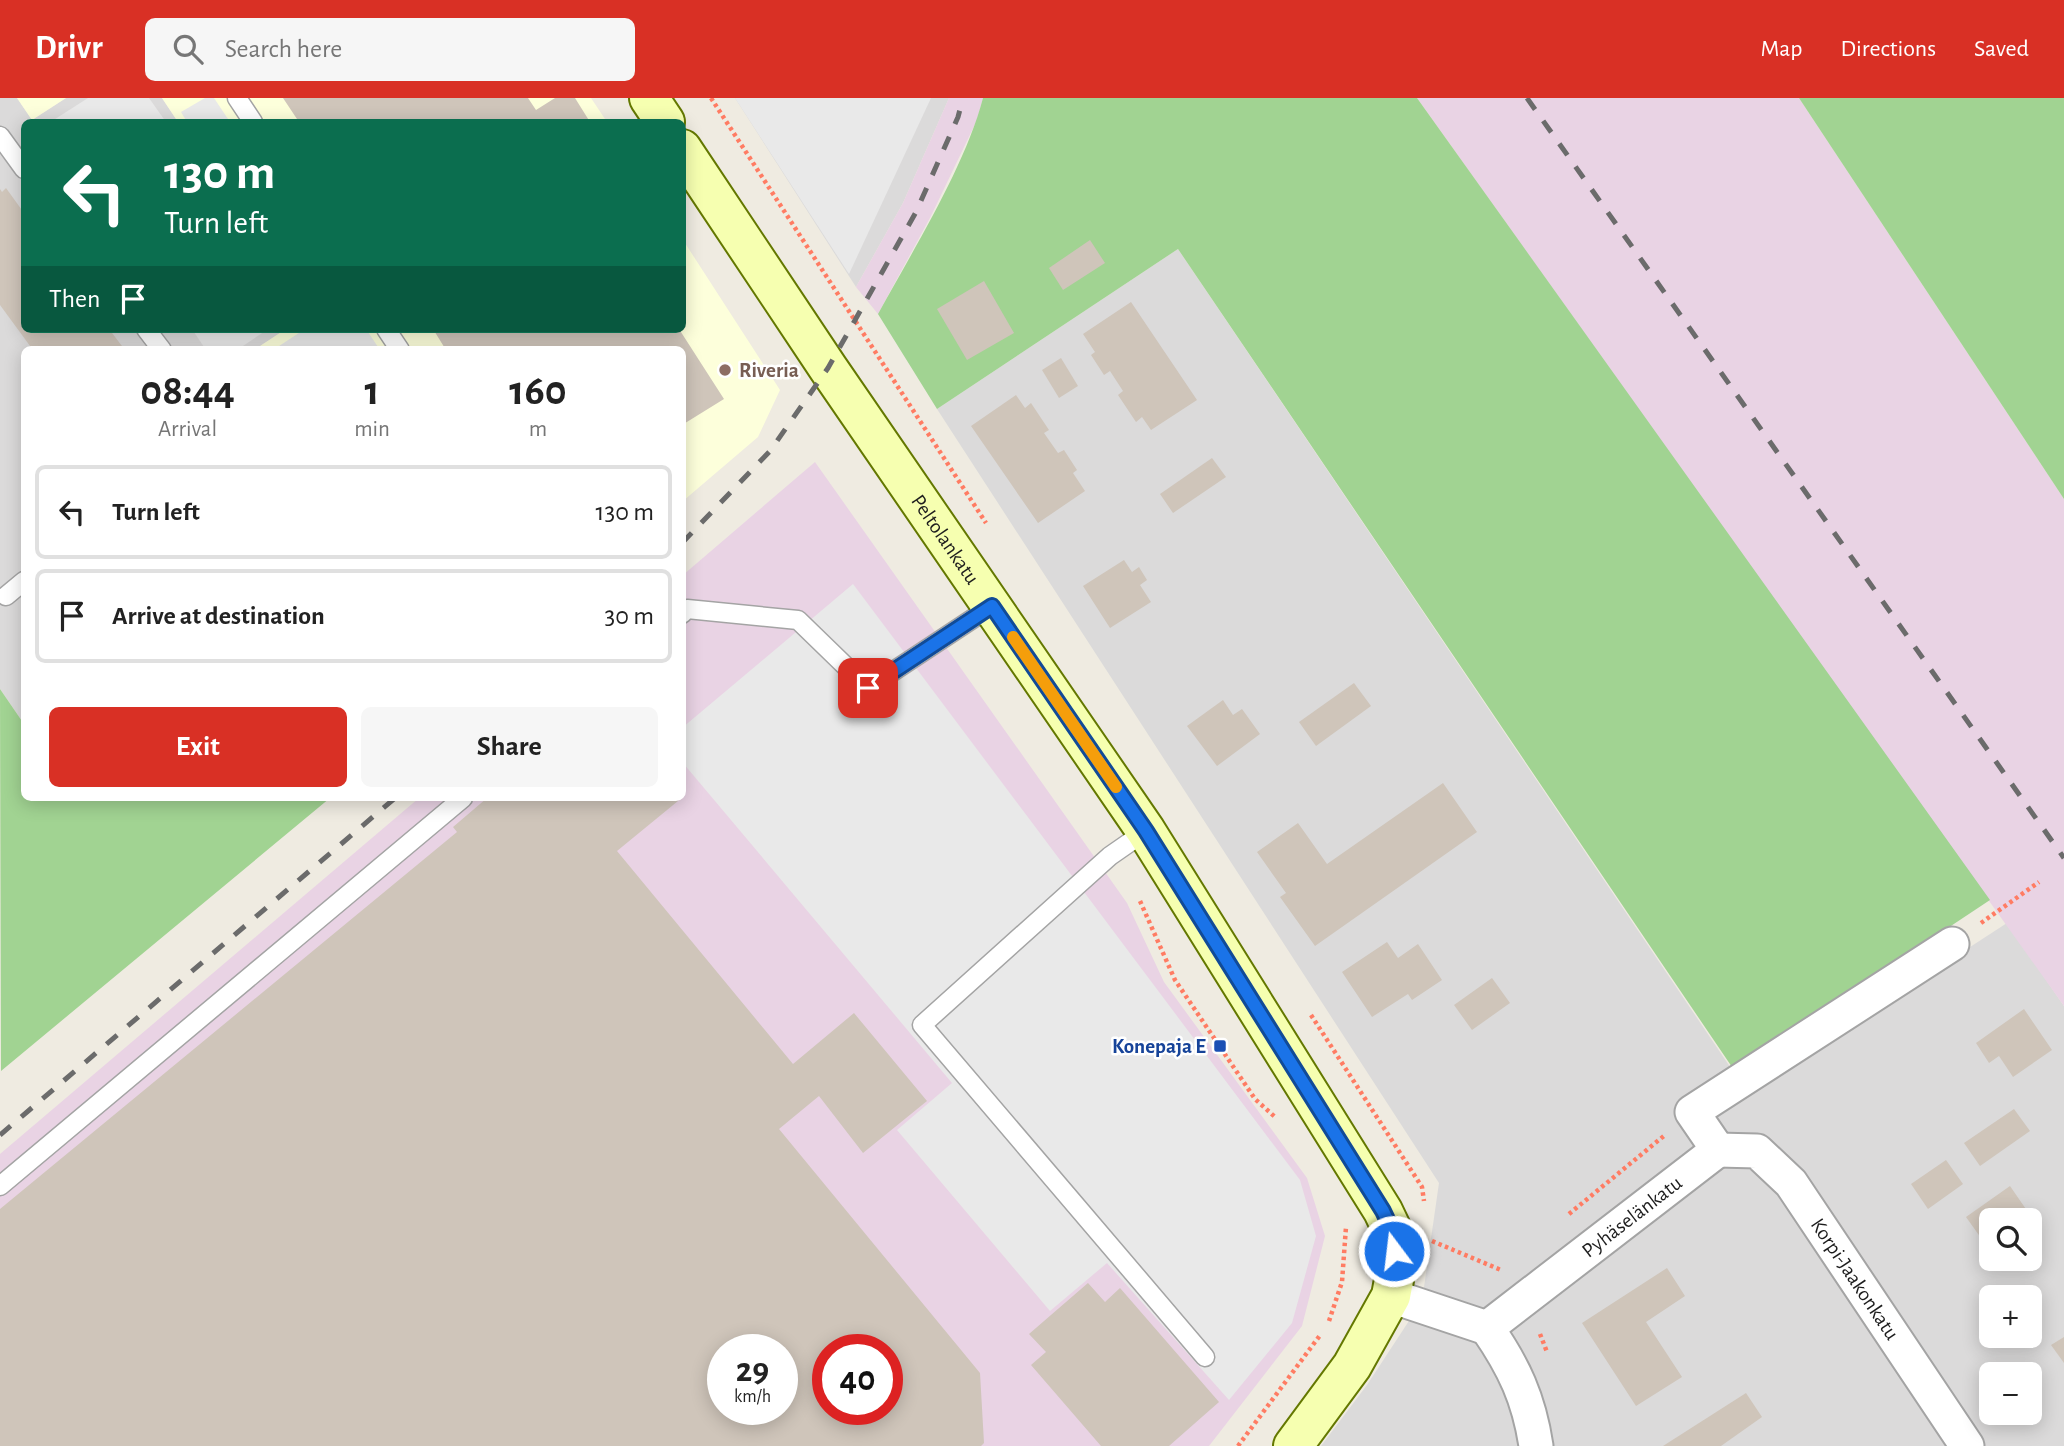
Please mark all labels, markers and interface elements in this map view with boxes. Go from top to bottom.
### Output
search box [145,18,635,81]
icon: search [169,30,207,68]
text: Drivr [35,32,103,65]
text: Search here [225,36,342,62]
text: Map [1760,37,1802,61]
text: Directions [1840,37,1936,61]
text: Saved [1974,37,2029,61]
icon: left [49,147,140,238]
text: 130 m [164,149,275,198]
text: Turn left [164,207,268,239]
icon: arrive [114,280,152,318]
text: Then [49,286,100,312]
place label: Riveria [739,360,799,381]
marker: Riveria [717,362,733,378]
text: 08:44 [140,370,235,412]
text: 1 [365,370,380,412]
text: 160 [509,370,567,412]
text: Arrival [158,418,217,441]
text: min [354,418,390,441]
text: m [529,418,547,441]
street label: Peltolankatu [907,491,983,588]
icon: left [53,493,91,531]
text: Turn left [112,499,200,525]
text: 130 m [596,499,654,525]
icon: arrive [53,597,91,635]
text: Arrive at destination [112,603,325,629]
text: 30 m [604,603,654,629]
pin [838,658,898,718]
icon: arrive [849,669,887,707]
button: Exit [49,707,347,787]
button: Share [361,707,658,787]
place label: Konepaja E [1112,1036,1206,1057]
marker: Konepaja E [1212,1038,1228,1054]
street label: Pyhäselänkatu [1578,1172,1686,1262]
map controls [1979,1208,2042,1425]
button: search [1979,1208,2042,1271]
position arrow [1357,1214,1431,1288]
street label: Korpi-Jaakonkatu [1807,1214,1903,1344]
button: + [1979,1285,2042,1348]
speed limit sign: 40 [812,1334,903,1425]
text: 29 [736,1353,769,1388]
button: − [1979,1362,2042,1425]
text: km/h [734,1388,771,1406]

